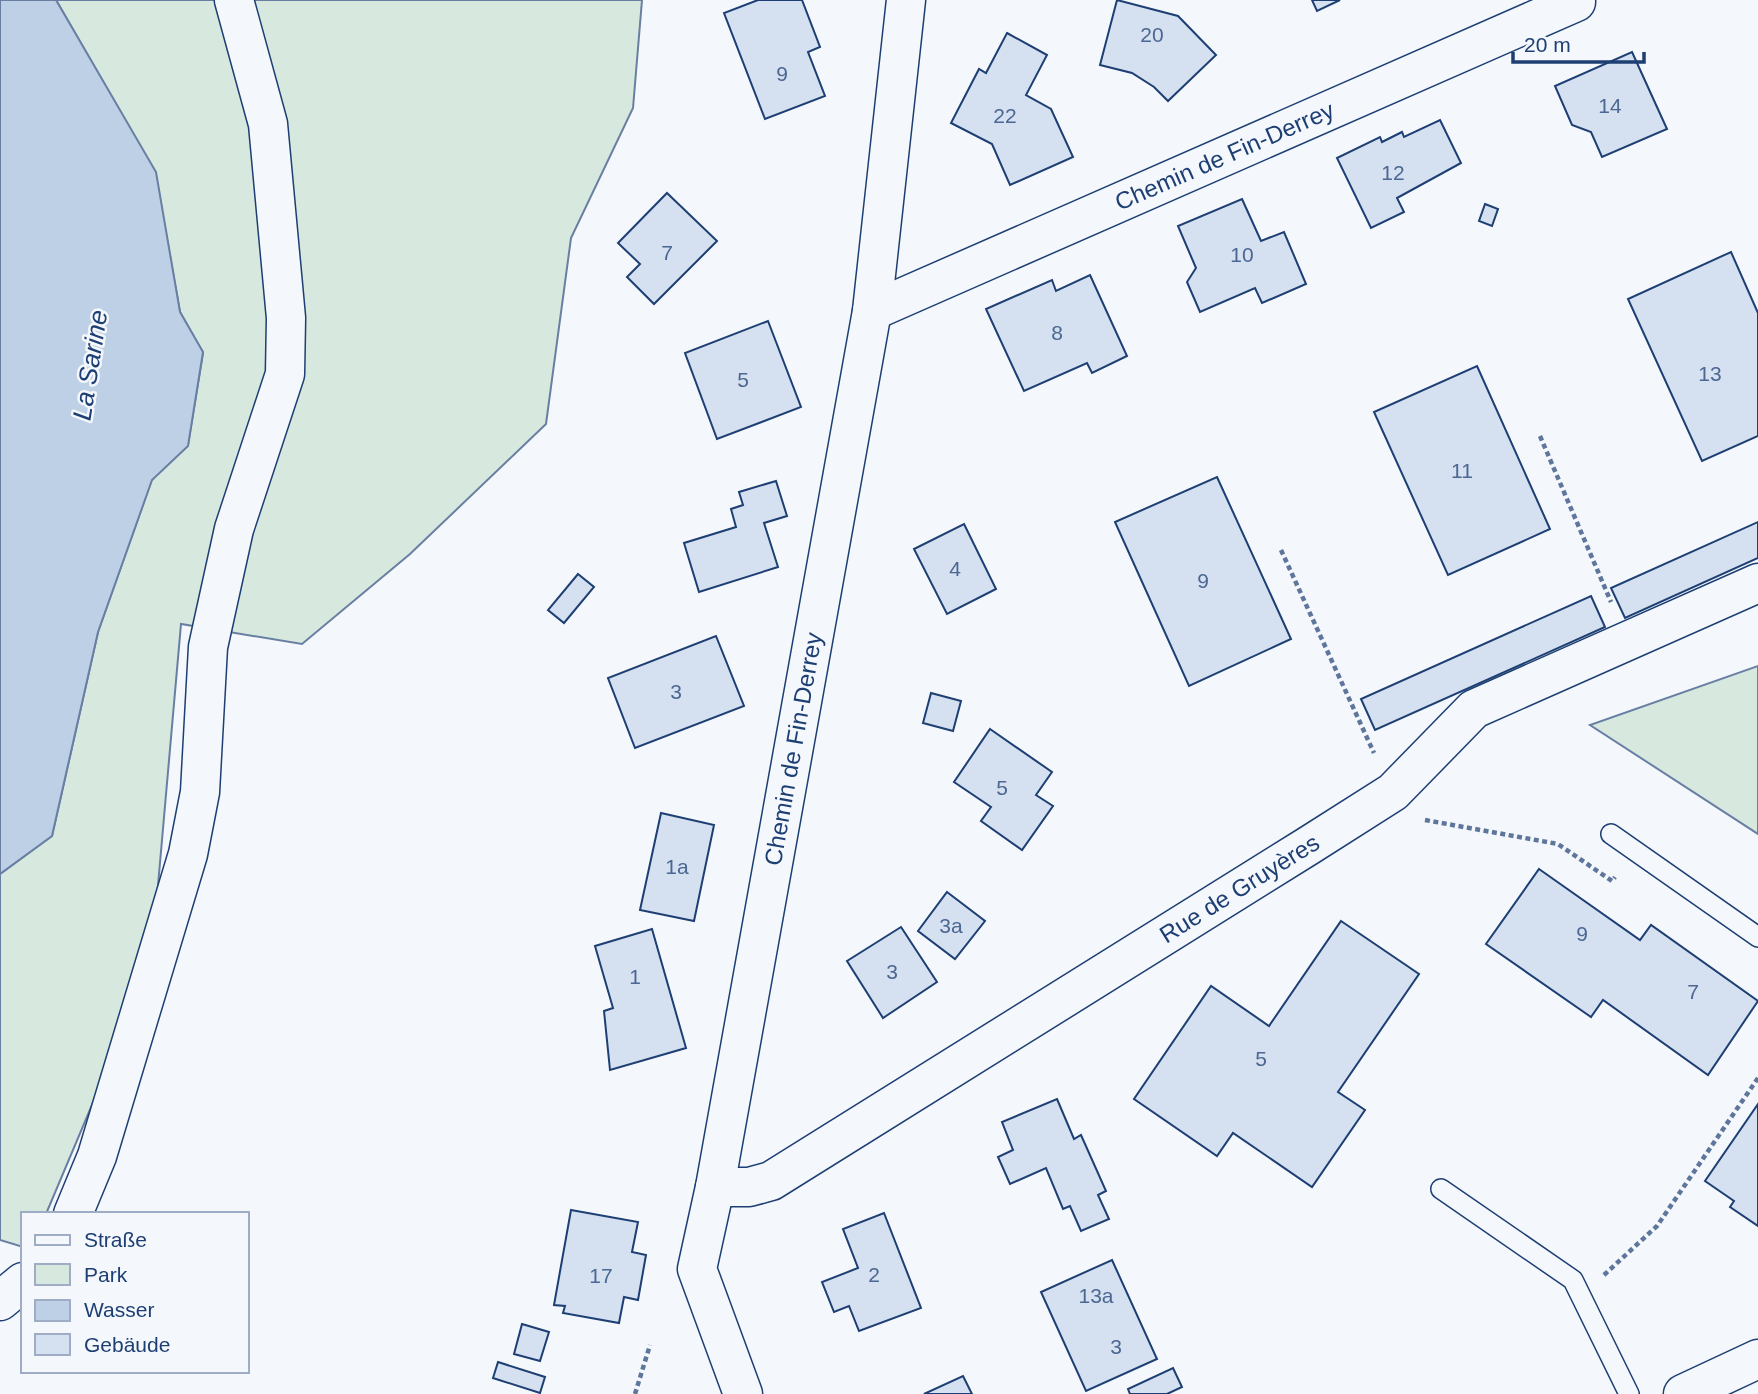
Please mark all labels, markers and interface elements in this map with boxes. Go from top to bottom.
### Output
scale bar [1513,21,1644,65]
house number: 20 [1140,23,1164,46]
text: 20 m [1524,33,1571,56]
house number: 9 [776,62,788,85]
house number: 14 [1598,94,1622,117]
street label: Chemin de Fin-Derrey [1111,96,1338,216]
house number: 22 [993,104,1017,127]
house number: 12 [1381,161,1405,184]
house number: 7 [661,241,673,264]
house number: 10 [1230,243,1254,266]
water label: La Sarine [66,308,114,422]
house number: 8 [1051,321,1063,344]
house number: 13 [1698,362,1722,385]
house number: 5 [737,368,749,391]
house number: 11 [1451,459,1473,482]
house number: 4 [949,557,961,580]
house number: 9 [1197,569,1209,592]
street label: Chemin de Fin-Derrey [759,630,827,868]
house number: 3 [670,680,682,703]
house number: 5 [996,776,1008,799]
street label: Rue de Gruyères [1155,828,1324,948]
house number: 1a [665,855,689,878]
house number: 3a [939,914,963,937]
house number: 9 [1576,922,1588,945]
house number: 3 [886,960,898,983]
house number: 1 [629,965,641,988]
house number: 7 [1687,980,1699,1003]
house number: 5 [1255,1047,1267,1070]
legend [21,1212,248,1373]
text: Straße [84,1228,147,1251]
text: Park [84,1263,128,1286]
house number: 2 [868,1263,880,1286]
house number: 17 [589,1264,613,1287]
house number: 13a [1078,1284,1114,1307]
text: Wasser [84,1298,154,1321]
text: Gebäude [84,1333,170,1356]
house number: 3 [1110,1335,1122,1358]

